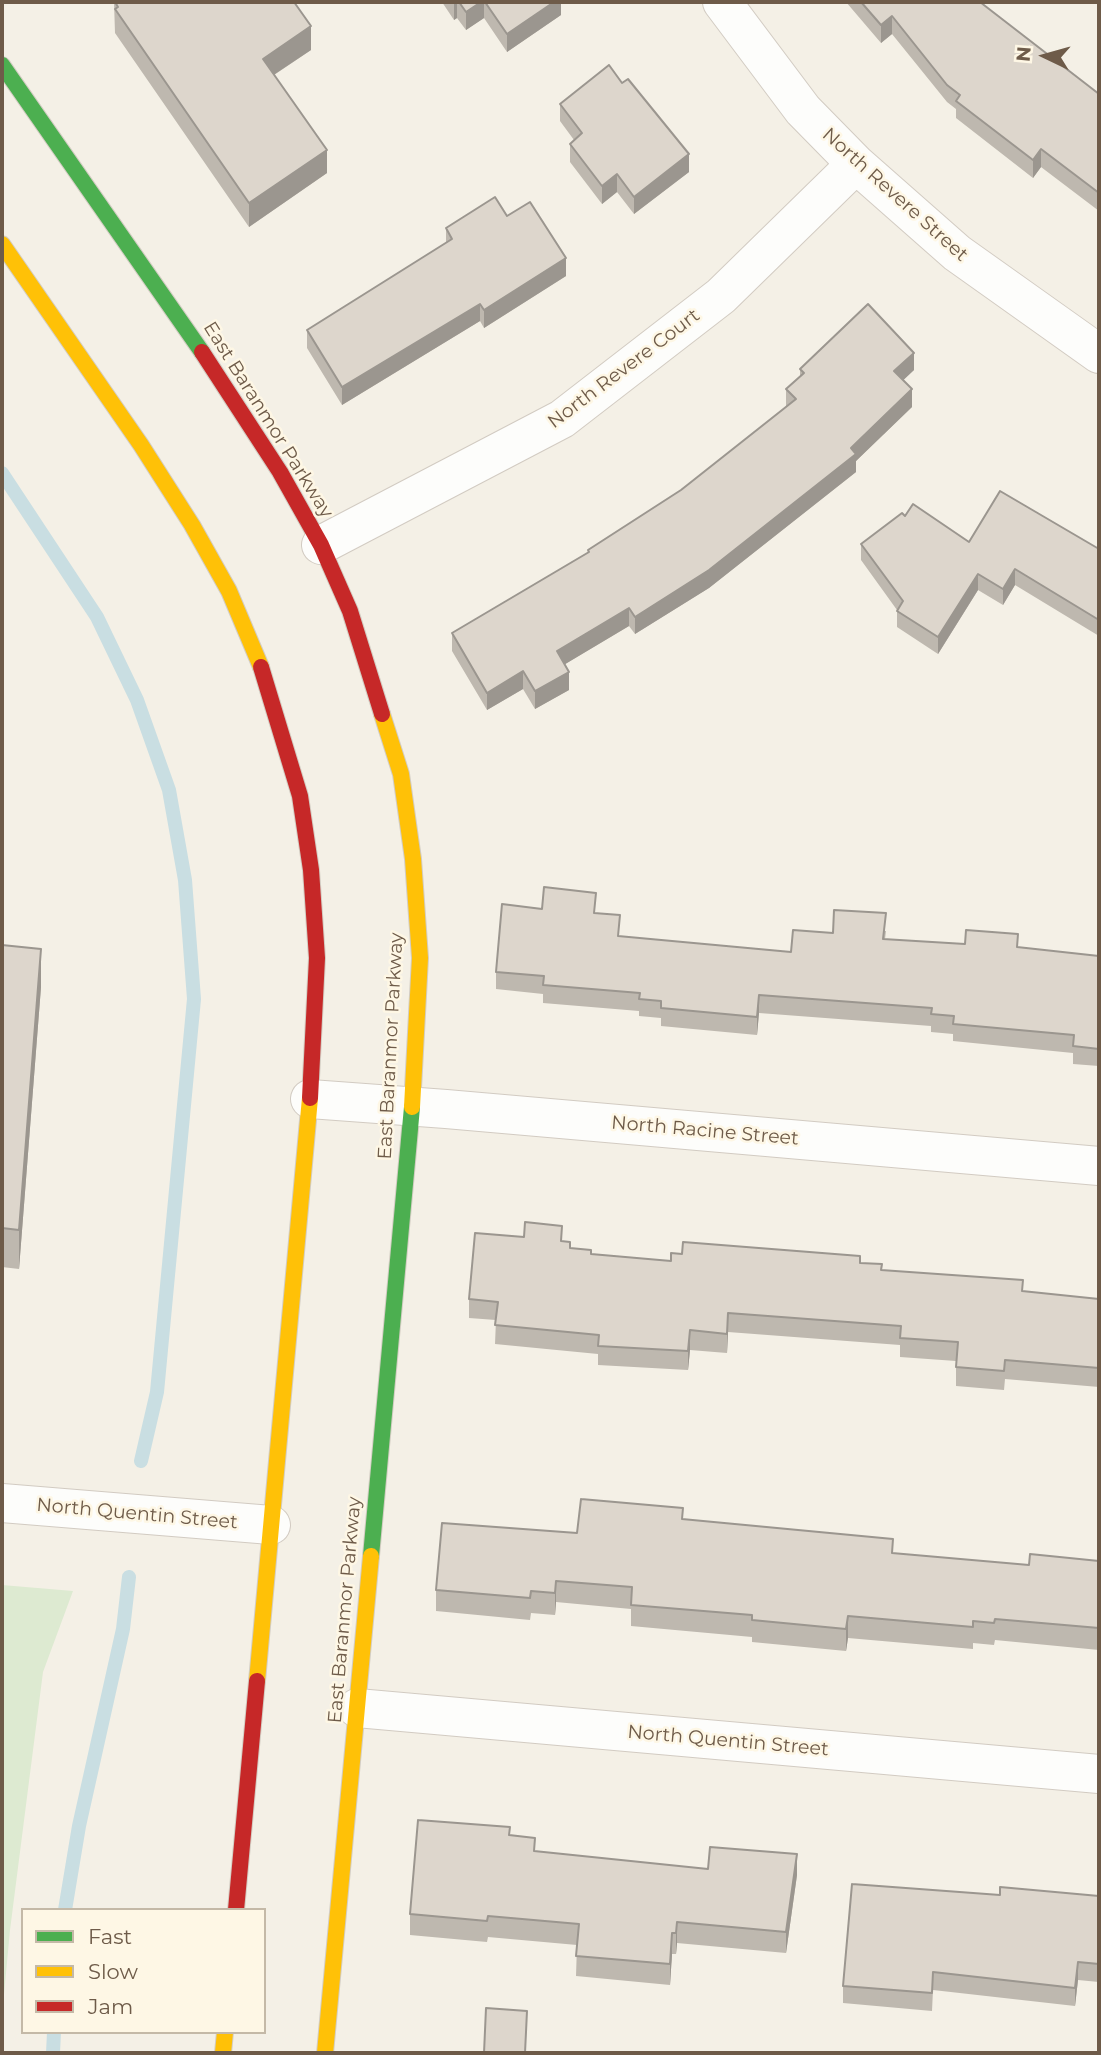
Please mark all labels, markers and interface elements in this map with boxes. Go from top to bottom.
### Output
north arrow [1010,21,1080,91]
text: N [1011,45,1036,63]
street label: North Revere Street [817,123,973,267]
street label: North Revere Court [543,304,705,434]
street label: East Baranmor Parkway [198,318,338,522]
street label: East Baranmor Parkway [374,932,408,1160]
street label: North Racine Street [610,1111,800,1151]
street label: North Quentin Street [35,1494,239,1534]
street label: East Baranmor Parkway [324,1496,366,1724]
street label: North Quentin Street [626,1721,830,1761]
legend [21,1908,266,2034]
text: Fast [88,1924,132,1949]
text: Slow [88,1959,138,1984]
text: Jam [88,1994,133,2019]

